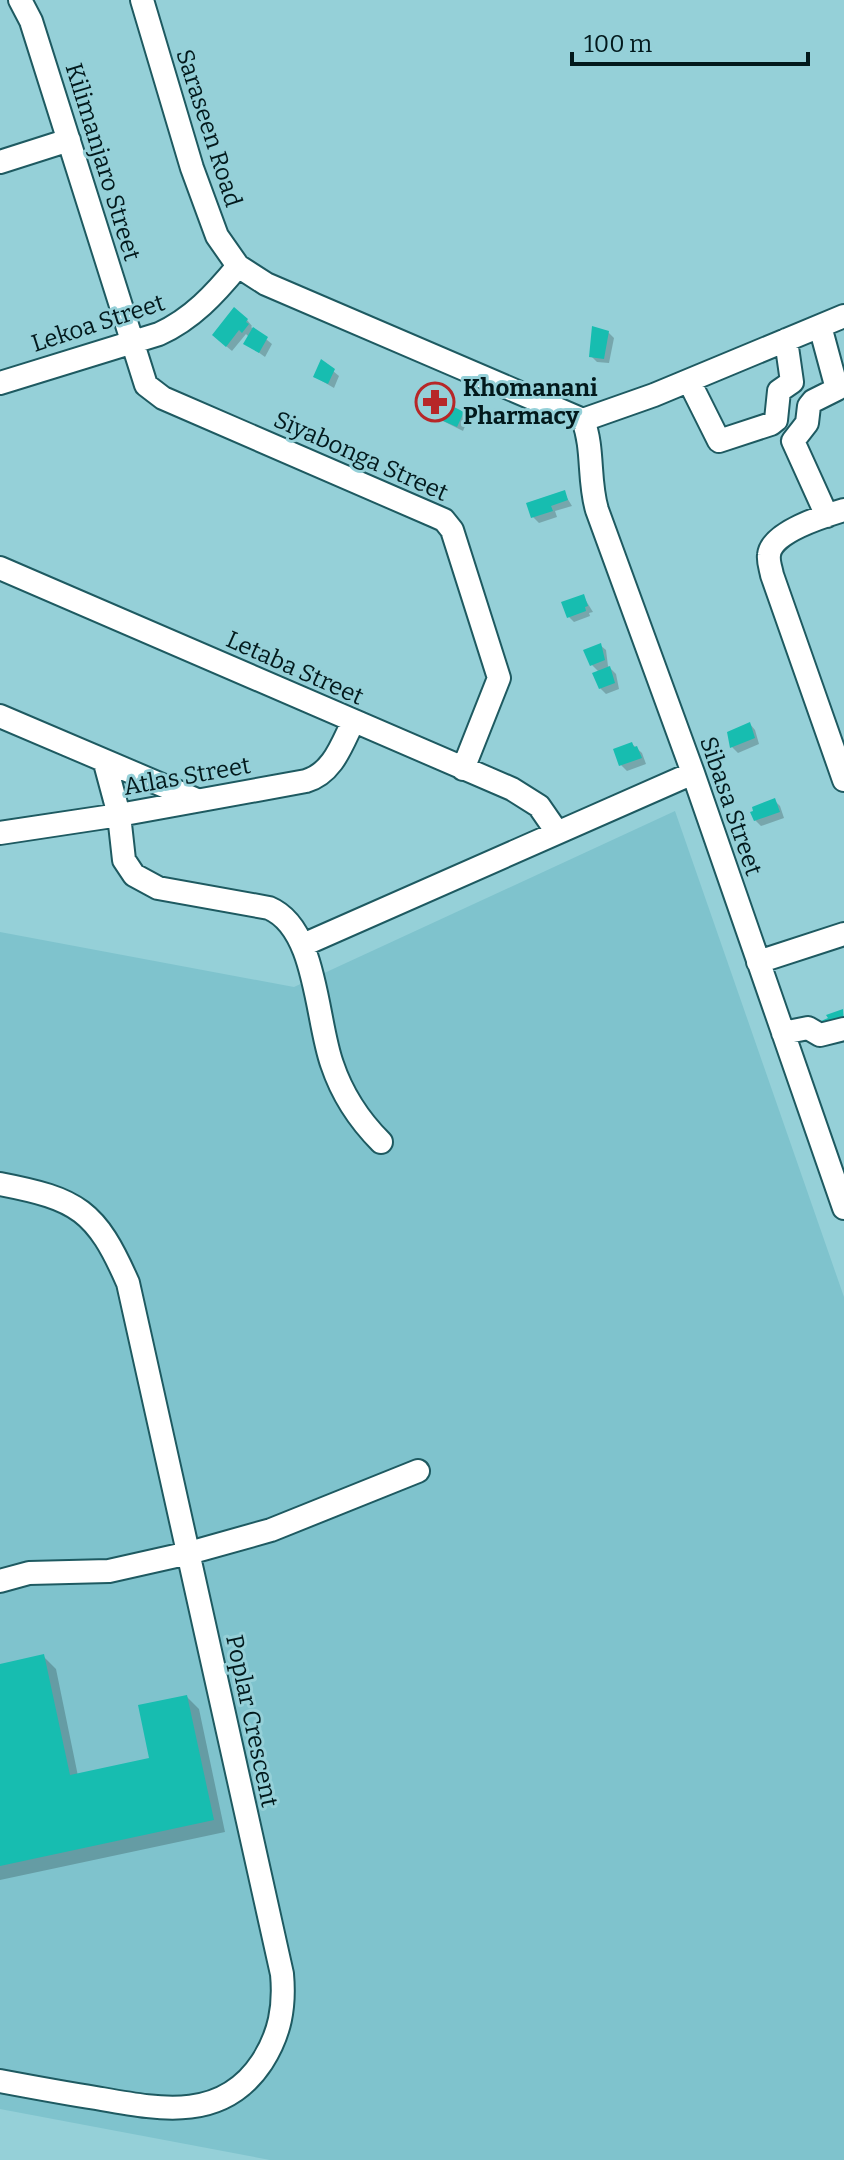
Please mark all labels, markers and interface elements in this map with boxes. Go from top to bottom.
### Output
scale bar [572,16,808,66]
text: 100 m [584,30,652,58]
street label: Saraseen Road [170,46,248,210]
street label: Kilimanjaro Street [60,60,146,264]
street label: Lekoa Street [28,288,168,358]
place label: Khomanani Pharmacy [463,374,598,430]
pharmacy icon: Khomanani Pharmacy [414,381,456,423]
street label: Siyabonga Street [270,405,453,507]
street label: Letaba Street [222,625,368,711]
street label: Sibasa Street [694,733,768,879]
street label: Atlas Street [121,751,253,801]
street label: Poplar Crescent [220,1632,284,1810]

